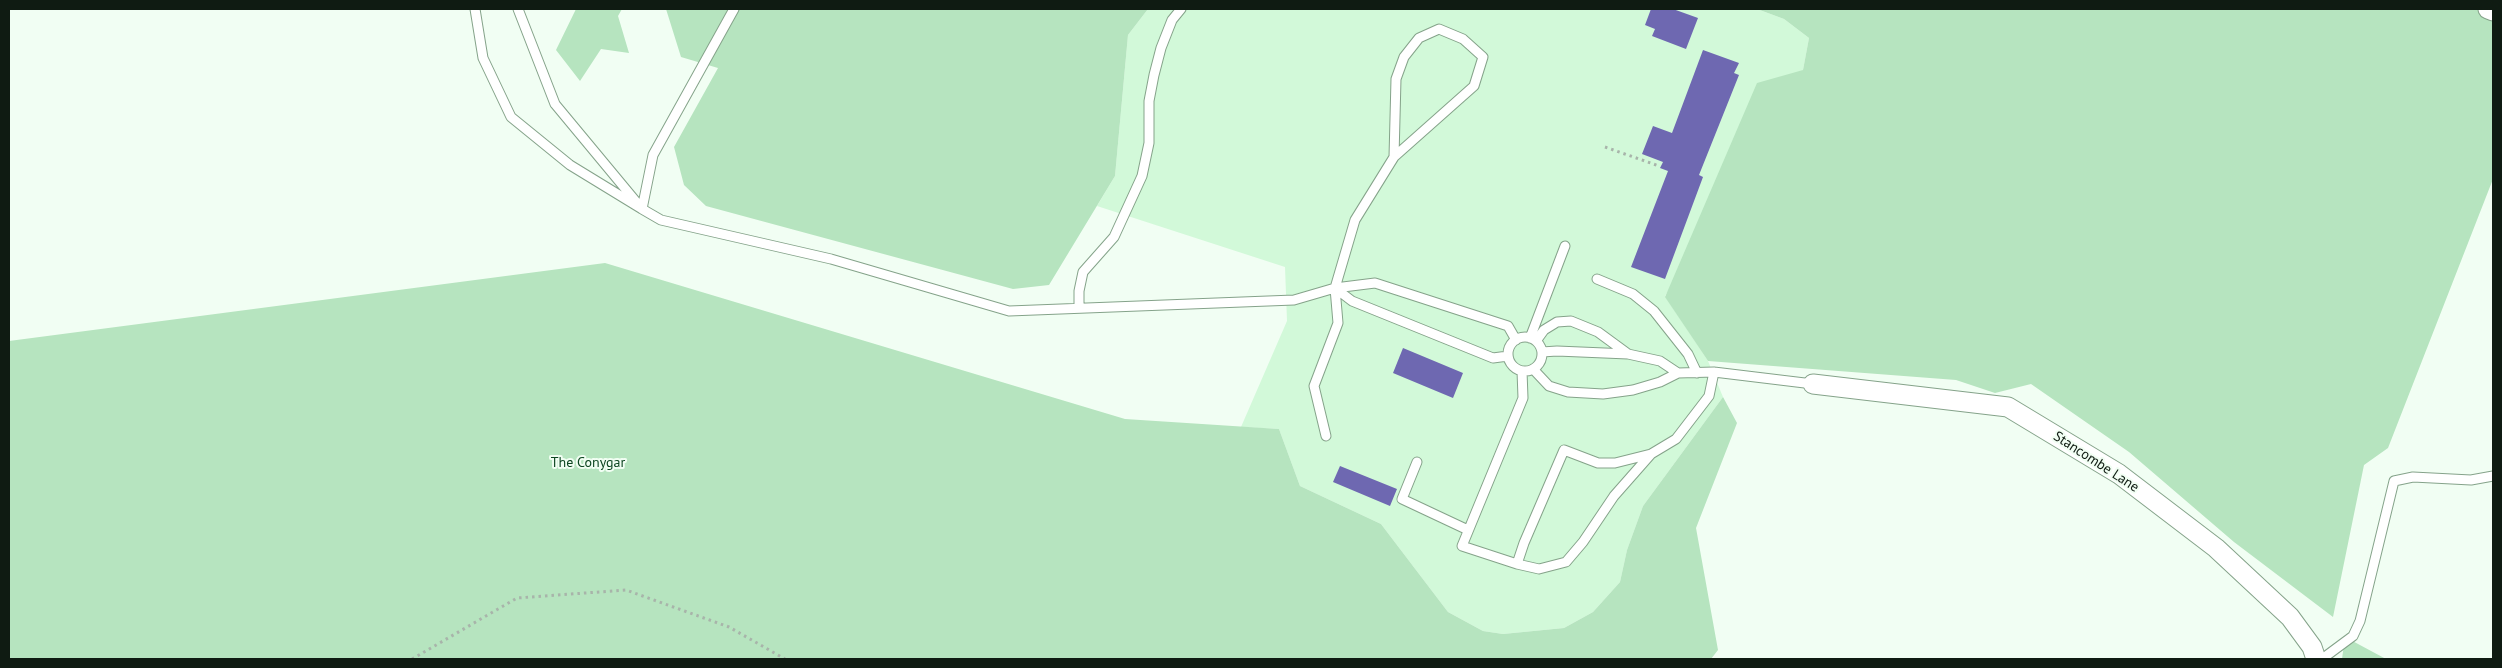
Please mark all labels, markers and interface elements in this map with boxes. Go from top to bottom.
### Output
street label: Stancombe Lane [2050,428,2142,496]
park label: The Conygar [551,455,625,471]

